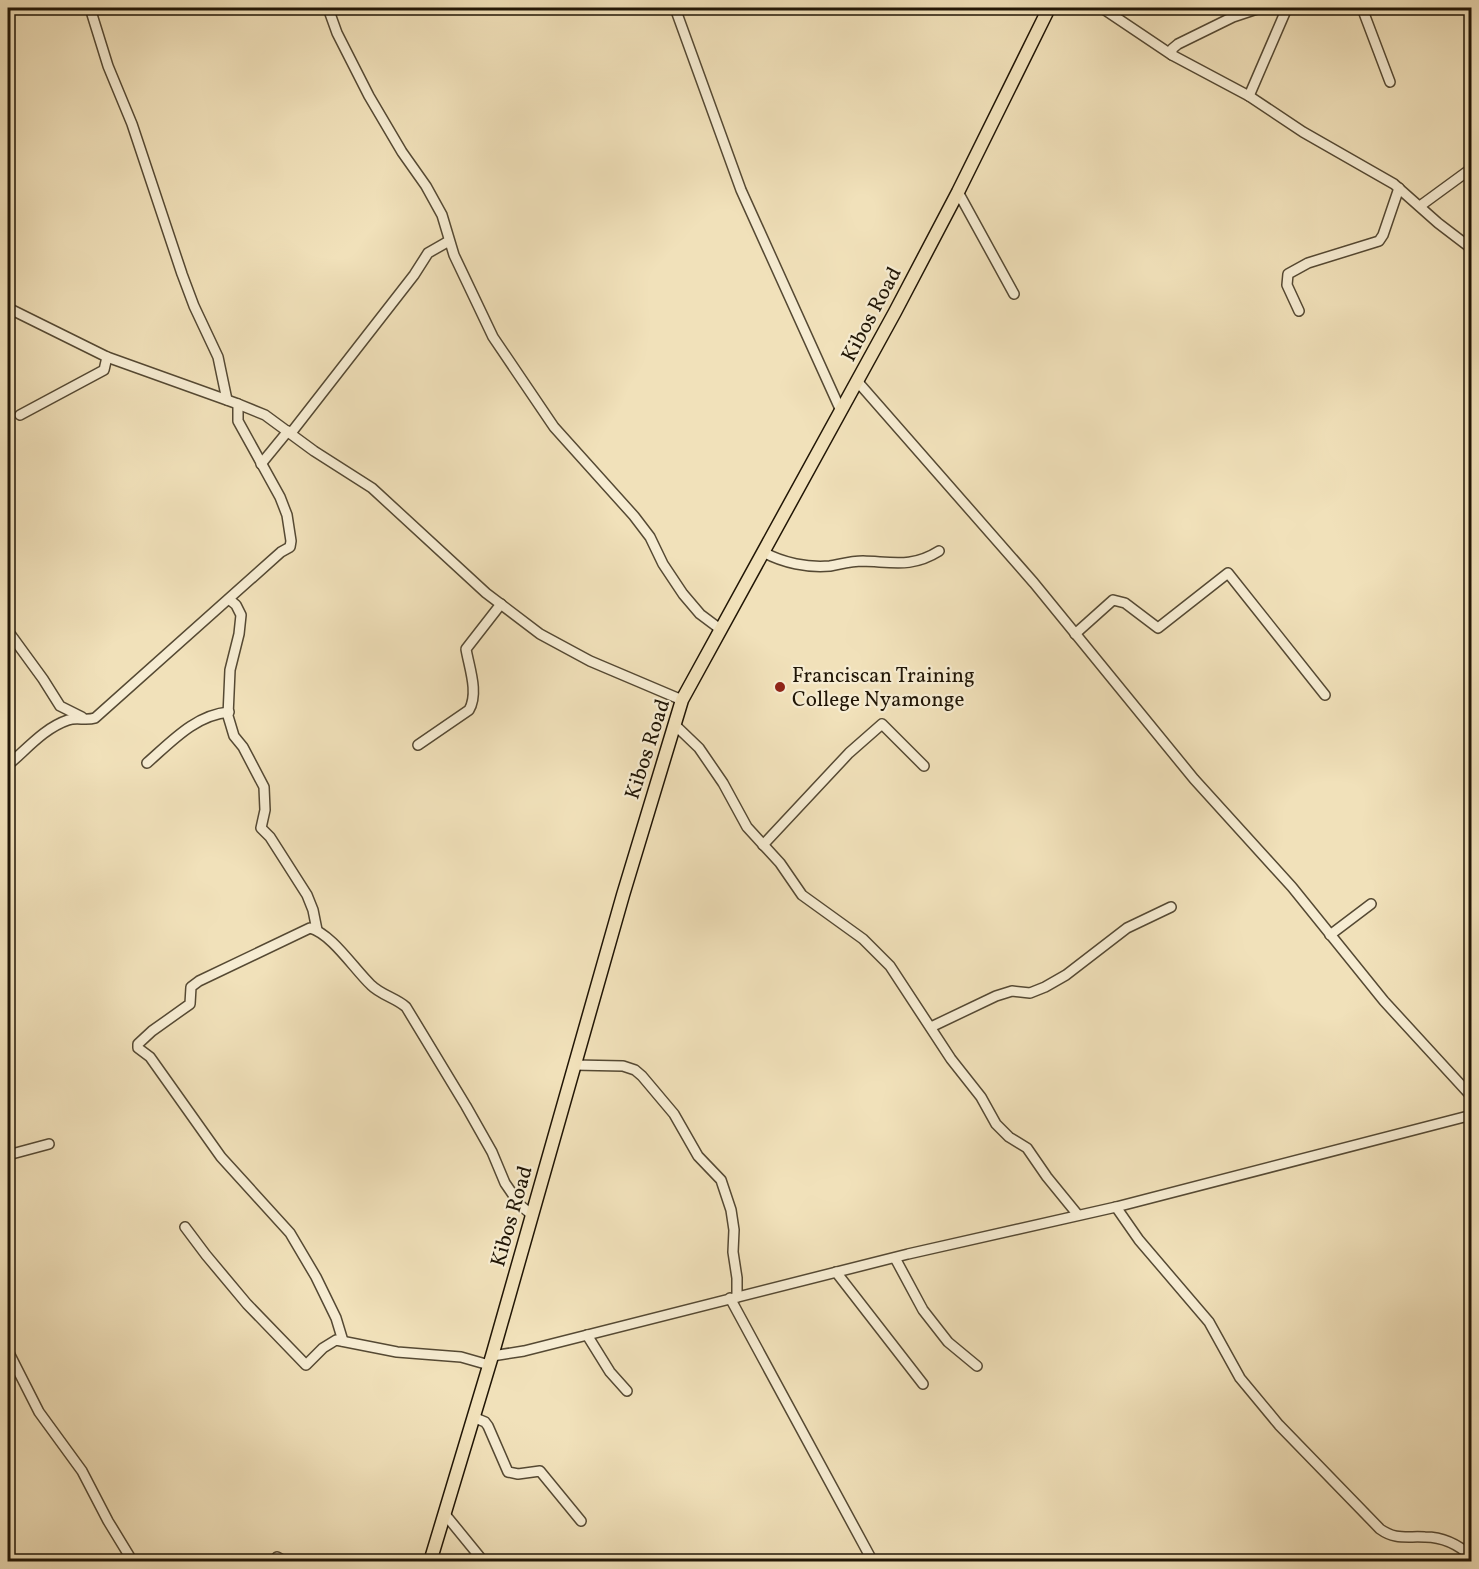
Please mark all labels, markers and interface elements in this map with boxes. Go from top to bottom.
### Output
street label: Kibos Road [835,262,909,367]
place label: Franciscan Training College Nyamonge [792,662,975,715]
marker: Franciscan Training College Nyamonge [773,680,787,694]
street label: Kibos Road [619,696,678,803]
street label: Kibos Road [484,1163,541,1270]

